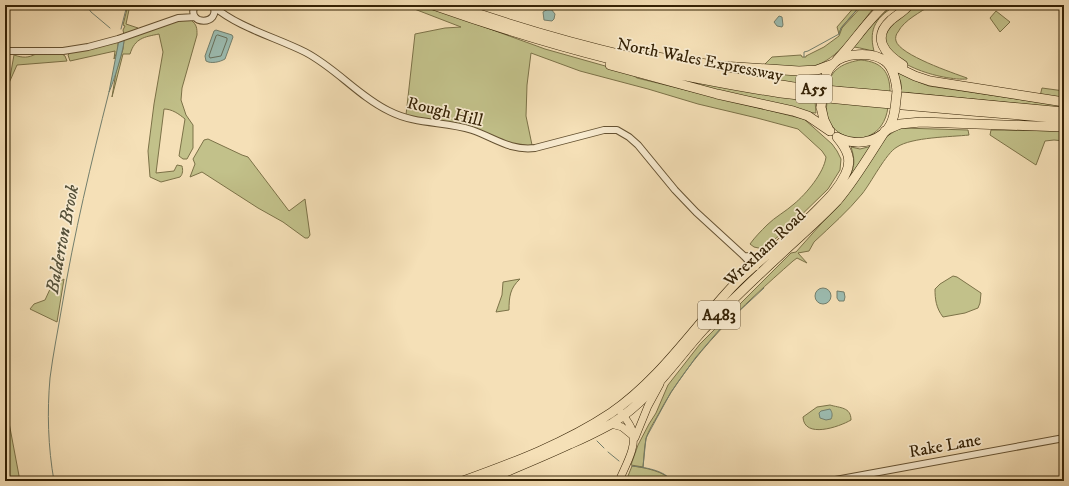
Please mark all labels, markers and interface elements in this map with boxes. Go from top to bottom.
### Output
street label: North Wales Expressway [615,33,786,87]
road number: A55 [796,75,832,103]
street label: Rough Hill [405,92,485,132]
water label: Balderton Brook [42,183,84,296]
street label: Wrexham Road [719,204,811,292]
road number: A483 [698,301,740,329]
street label: Rake Lane [907,429,983,463]

